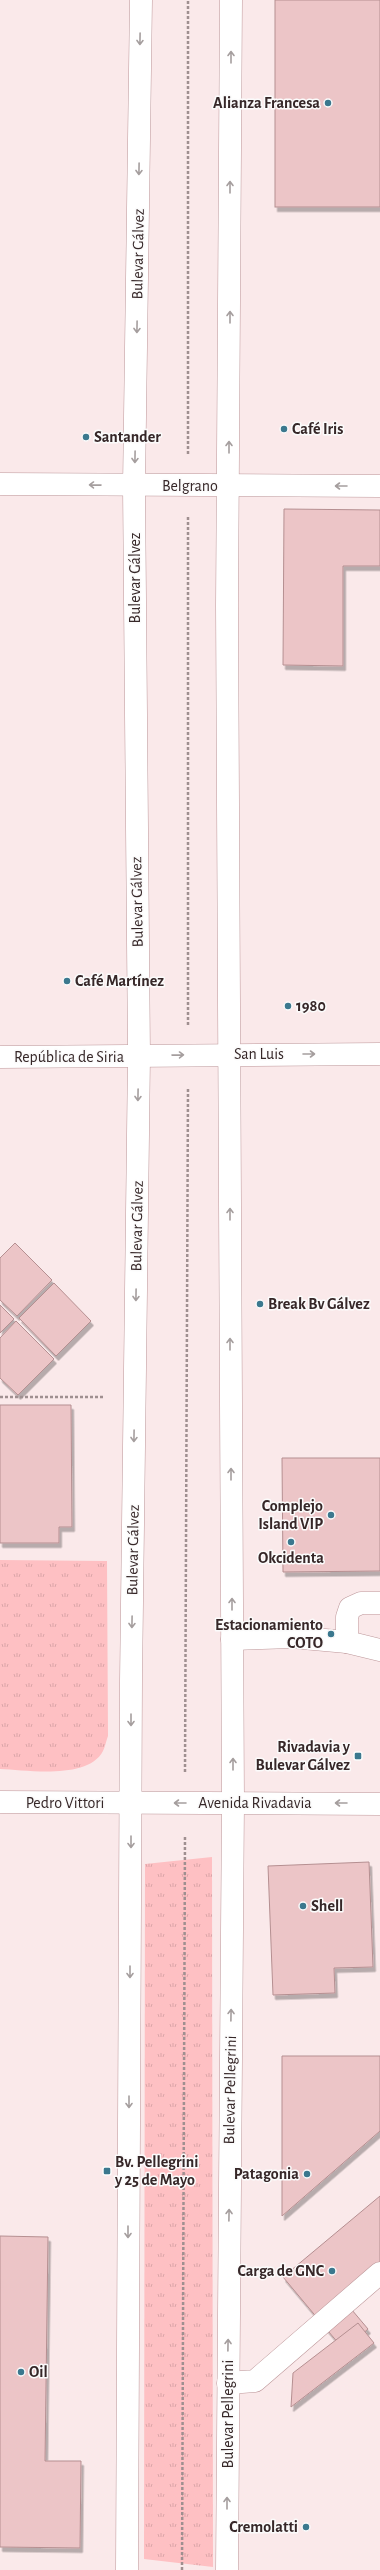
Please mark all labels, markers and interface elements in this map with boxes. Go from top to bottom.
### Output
one-way arrow [136,32,144,45]
one-way arrow [227,51,235,64]
place label: Alianza Francesa [213,95,320,111]
marker: Alianza Francesa [323,98,333,108]
one-way arrow [135,162,143,175]
one-way arrow [226,181,234,194]
street label: Bulevar Gálvez [129,208,147,300]
one-way arrow [226,311,234,324]
one-way arrow [133,320,141,333]
place label: Café Iris [292,421,343,437]
marker: Café Iris [279,424,289,434]
place label: Santander [94,429,161,445]
marker: Santander [81,432,91,442]
one-way arrow [225,441,233,454]
one-way arrow [131,450,139,463]
street label: Belgrano [162,478,218,494]
one-way arrow [89,482,102,489]
one-way arrow [335,482,348,490]
street label: Bulevar Gálvez [127,532,143,623]
street label: Bulevar Gálvez [128,856,146,948]
place label: Café Martínez [75,973,164,989]
marker: Café Martínez [62,976,72,986]
place label: 1980 [296,998,326,1014]
marker: 1980 [283,1001,293,1011]
street label: San Luis [234,1046,284,1062]
street label: República de Siria [14,1049,124,1065]
one-way arrow [302,1050,315,1058]
one-way arrow [171,1051,184,1059]
one-way arrow [134,1088,142,1101]
street label: Bulevar Gálvez [128,1180,146,1272]
one-way arrow [226,1208,234,1221]
one-way arrow [132,1288,140,1301]
place label: Break Bv Gálvez [268,1296,370,1312]
marker: Break Bv Gálvez [255,1299,265,1309]
one-way arrow [227,1338,234,1351]
one-way arrow [130,1429,138,1442]
one-way arrow [227,1468,235,1481]
place label: Complejo Island VIP [258,1498,323,1532]
street label: Bulevar Gálvez [124,1504,142,1596]
marker: Complejo Island VIP [326,1510,336,1520]
marker: Okcidenta [286,1537,296,1547]
place label: Okcidenta [258,1550,324,1566]
one-way arrow [228,1598,236,1611]
one-way arrow [128,1615,136,1628]
place label: Estacionamiento COTO [215,1617,323,1651]
marker: Estacionamiento COTO [326,1629,336,1639]
one-way arrow [127,1713,135,1726]
place label: Rivadavia y Bulevar Gálvez [256,1739,351,1773]
marker: Rivadavia y Bulevar Gálvez [353,1751,363,1761]
one-way arrow [229,1758,237,1771]
street label: Pedro Vittori [26,1795,104,1811]
street label: Avenida Rivadavia [198,1795,312,1811]
one-way arrow [174,1799,187,1807]
one-way arrow [335,1799,348,1807]
one-way arrow [127,1835,135,1848]
place label: Shell [311,1898,343,1914]
marker: Shell [298,1901,308,1911]
one-way arrow [126,1965,134,1978]
one-way arrow [227,2009,235,2022]
street label: Bulevar Pellegrini [221,2035,239,2145]
one-way arrow [125,2095,133,2108]
place label: Bv. Pellegrini y 25 de Mayo [114,2154,198,2189]
marker: Bv. Pellegrini y 25 de Mayo [102,2166,112,2176]
place label: Patagonia [234,2166,299,2182]
marker: Patagonia [302,2169,312,2179]
one-way arrow [225,2209,233,2222]
one-way arrow [124,2225,132,2238]
place label: Carga de GNC [238,2263,325,2279]
marker: Carga de GNC [327,2266,337,2276]
one-way arrow [224,2339,232,2352]
street label: Bulevar Pellegrini [220,2360,236,2468]
place label: Oil [29,2364,48,2380]
marker: Oil [16,2367,26,2377]
one-way arrow [223,2497,231,2510]
place label: Cremolatti [229,2519,298,2535]
marker: Cremolatti [301,2522,311,2532]

